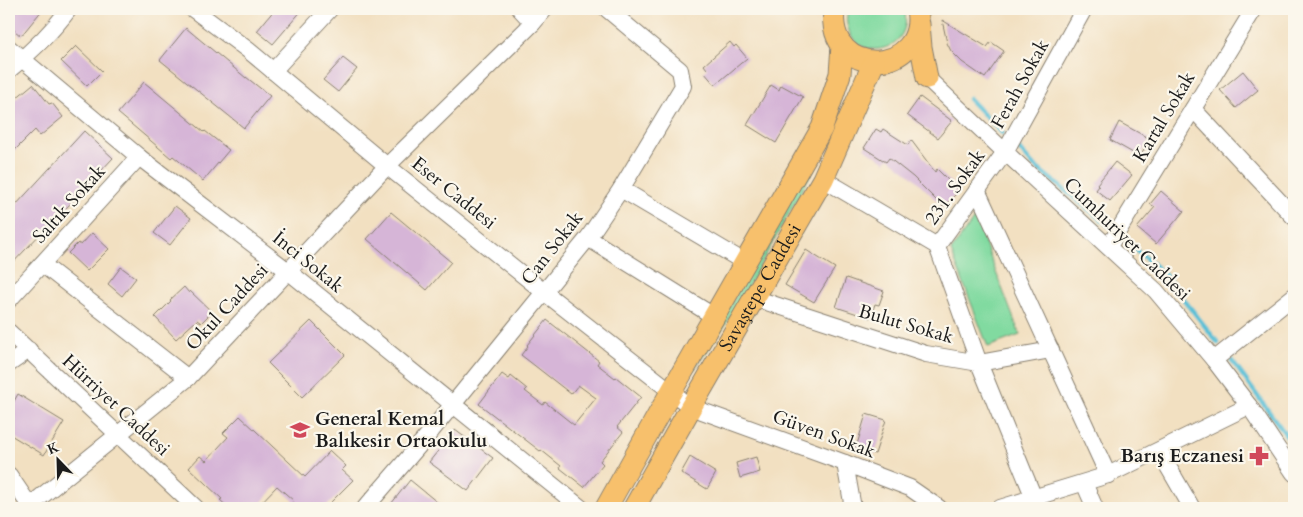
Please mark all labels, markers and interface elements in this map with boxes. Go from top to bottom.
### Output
street label: Ferah Sokak [985,34,1056,133]
street label: Kartal Sokak [1127,66,1202,167]
street label: 231. Sokak [919,143,992,230]
street label: Eser Caddesi [406,151,502,235]
street label: Saltık Sokak [27,158,112,249]
street label: Cumhuriyet Caddesi [1058,172,1196,306]
street label: Can Sokak [515,205,590,290]
street label: Savaştepe Caddesi [713,219,807,356]
street label: İnci Sokak [267,225,350,299]
street label: Okul Caddesi [180,258,274,356]
street label: Bulut Sokak [855,298,958,350]
street label: Hürriyet Caddesi [56,348,176,462]
street label: Güven Sokak [769,403,880,465]
place label: General Kemal Balıkesir Ortaokulu [315,406,487,454]
school or university icon: General Kemal Balıkesir Ortaokulu [289,419,311,441]
north arrow [32,434,82,484]
text: K [44,437,63,459]
place label: Barış Eczanesi [1120,443,1244,469]
pharmacy icon: Barış Eczanesi [1248,445,1270,467]

